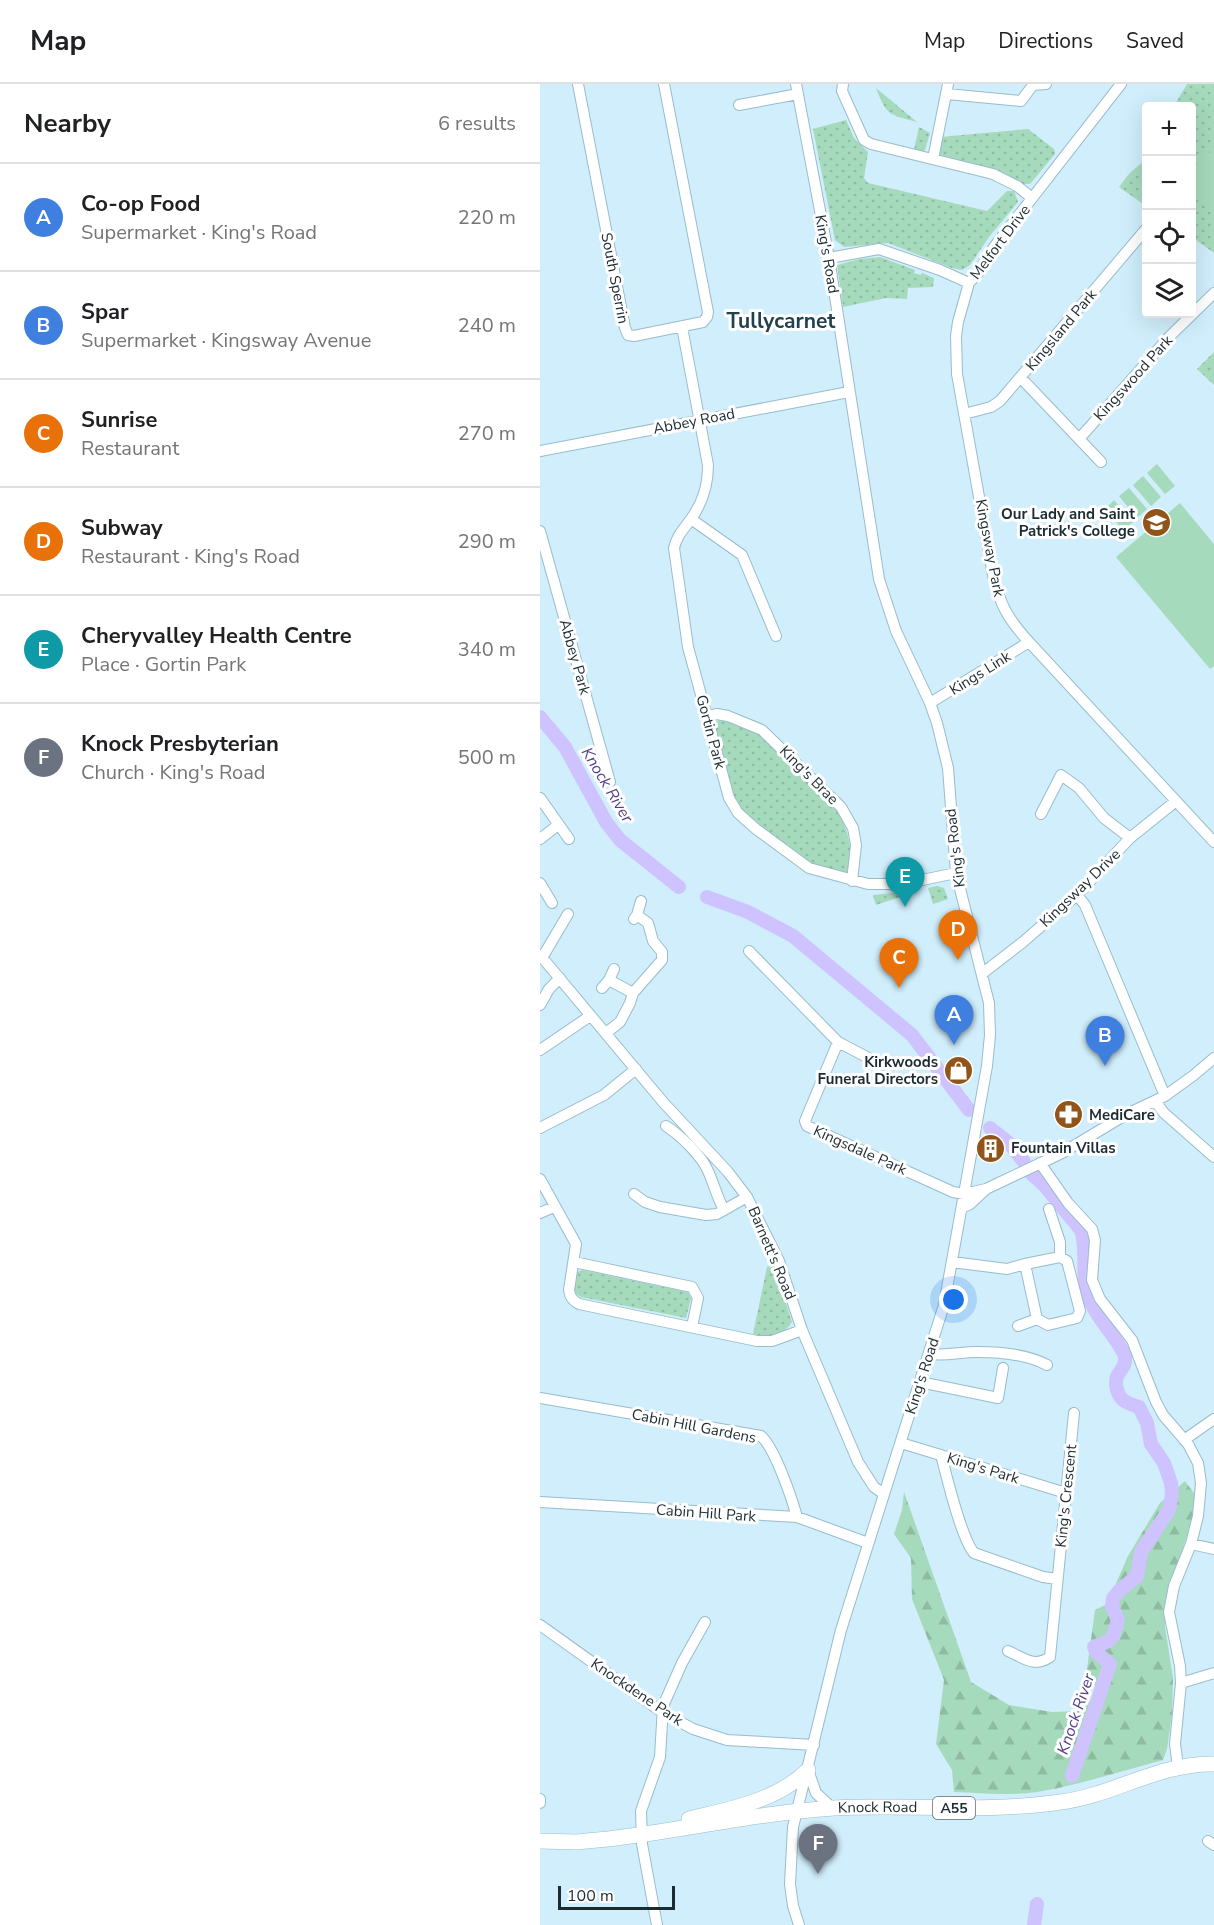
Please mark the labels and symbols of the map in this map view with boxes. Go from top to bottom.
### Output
street label: Melfort Drive [965,201,1035,283]
street label: King's Road [810,213,844,295]
street label: South Sperrin [596,231,634,325]
street label: Kingsland Park [1021,285,1101,375]
district label: Tullycarnet [727,307,836,335]
street label: Kingswood Park [1089,330,1177,425]
street label: Abbey Road [651,403,737,439]
street label: Kingsway Park [971,497,1009,599]
place label: Our Lady and Saint Patrick's College [1001,504,1135,541]
school or university icon: Our Lady and Saint Patrick's College [1140,507,1172,539]
street label: Abbey Park [555,617,595,698]
street label: Kings Link [945,646,1015,700]
street label: Gortin Park [691,693,731,772]
street label: King's Brae [775,741,843,809]
water label: Knock River [576,743,639,828]
street label: King's Road [940,807,970,889]
street label: Kingsway Drive [1035,844,1125,932]
pin: E [886,858,925,907]
pin: D [938,910,978,960]
pin: C [880,938,918,988]
pin: A [934,996,974,1045]
pin: B [1086,1016,1124,1066]
place label: Kirkwoods Funeral Directors [818,1052,938,1089]
shop icon: Kirkwoods Funeral Directors [943,1055,975,1087]
pharmacy icon: MediCare [1052,1099,1084,1131]
place label: MediCare [1089,1105,1155,1125]
street label: Kingsdale Park [810,1120,910,1180]
building icon: Fountain Villas [974,1132,1006,1164]
place label: Fountain Villas [1011,1138,1116,1158]
street label: Barnett's Road [743,1203,801,1303]
your location [939,1285,968,1314]
street label: King's Road [900,1335,944,1417]
street label: Cabin Hill Gardens [630,1404,758,1448]
street label: King's Crescent [1051,1443,1081,1549]
street label: King's Park [944,1448,1022,1489]
street label: Cabin Hill Park [655,1500,757,1526]
street label: Knockdene Park [587,1654,688,1731]
water label: Knock River [1052,1669,1101,1757]
street label: Knock Road [837,1797,918,1818]
road number: A55 [933,1797,975,1819]
pin: F [798,1824,838,1874]
scale bar [558,1883,675,1910]

